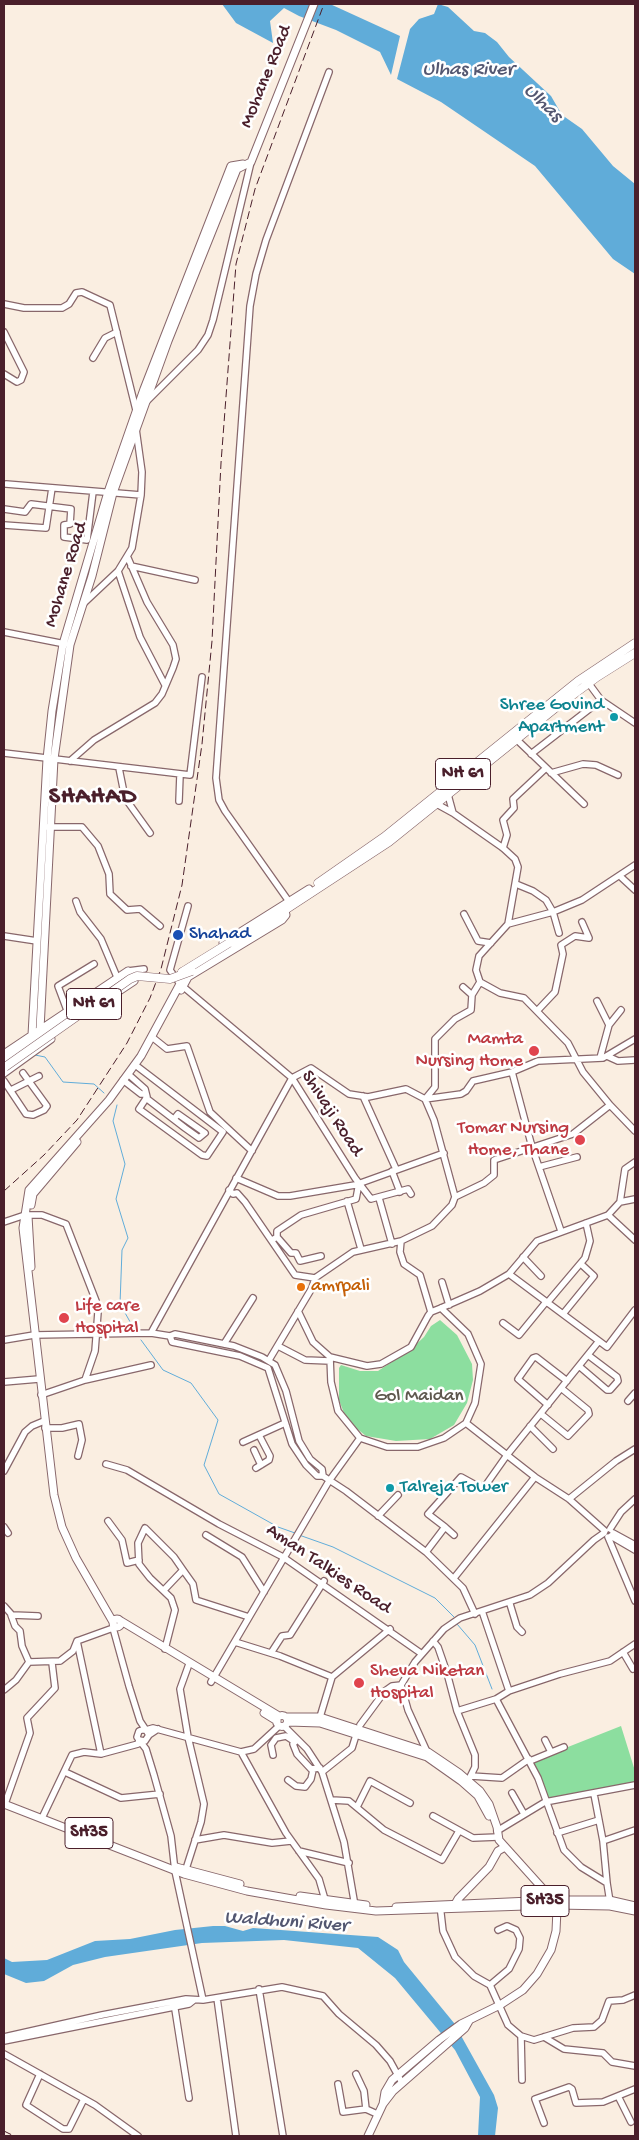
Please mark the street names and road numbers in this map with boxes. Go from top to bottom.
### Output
street label: Mohane Road [236,22,298,132]
street label: Mohane Road [40,520,94,630]
road number: NH 61 [436,759,490,790]
road number: NH 61 [66,989,122,1020]
street label: Shivaji Road [295,1067,367,1161]
street label: Aman Talkies Road [261,1520,395,1620]
road number: SH35 [65,1818,113,1849]
road number: SH35 [521,1885,569,1916]

